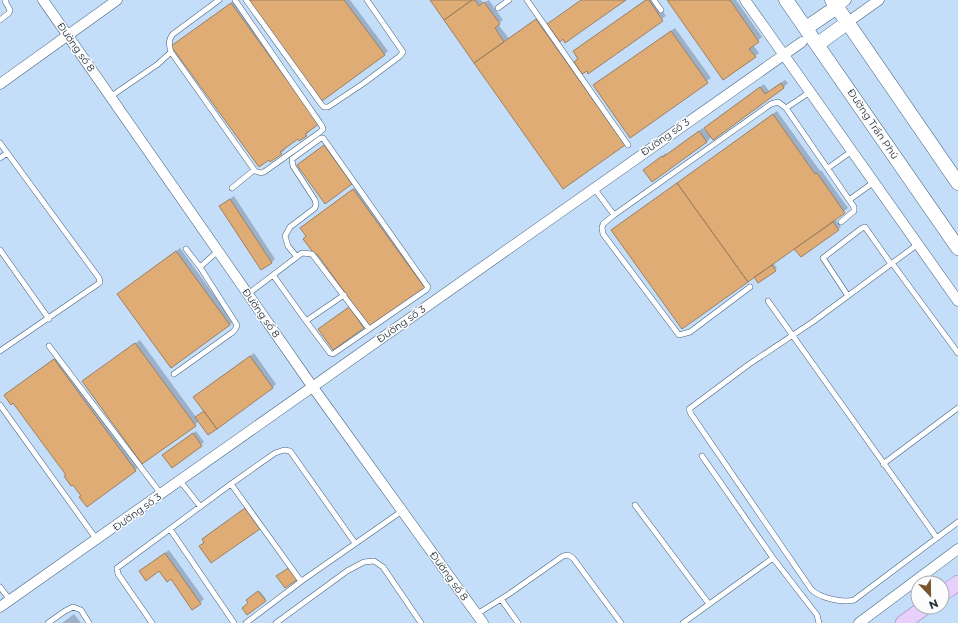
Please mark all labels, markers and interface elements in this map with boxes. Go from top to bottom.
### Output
street label: Đường số 8 [54,20,98,74]
street label: Đường Trần Phú [845,86,901,162]
street label: Đường số 3 [638,115,692,159]
street label: Đường số 8 [239,286,283,340]
street label: Đường số 3 [374,302,428,346]
street label: Đường số 3 [110,490,164,534]
street label: Đường số 8 [427,549,471,603]
north arrow [910,575,950,615]
text: N [927,596,940,612]

